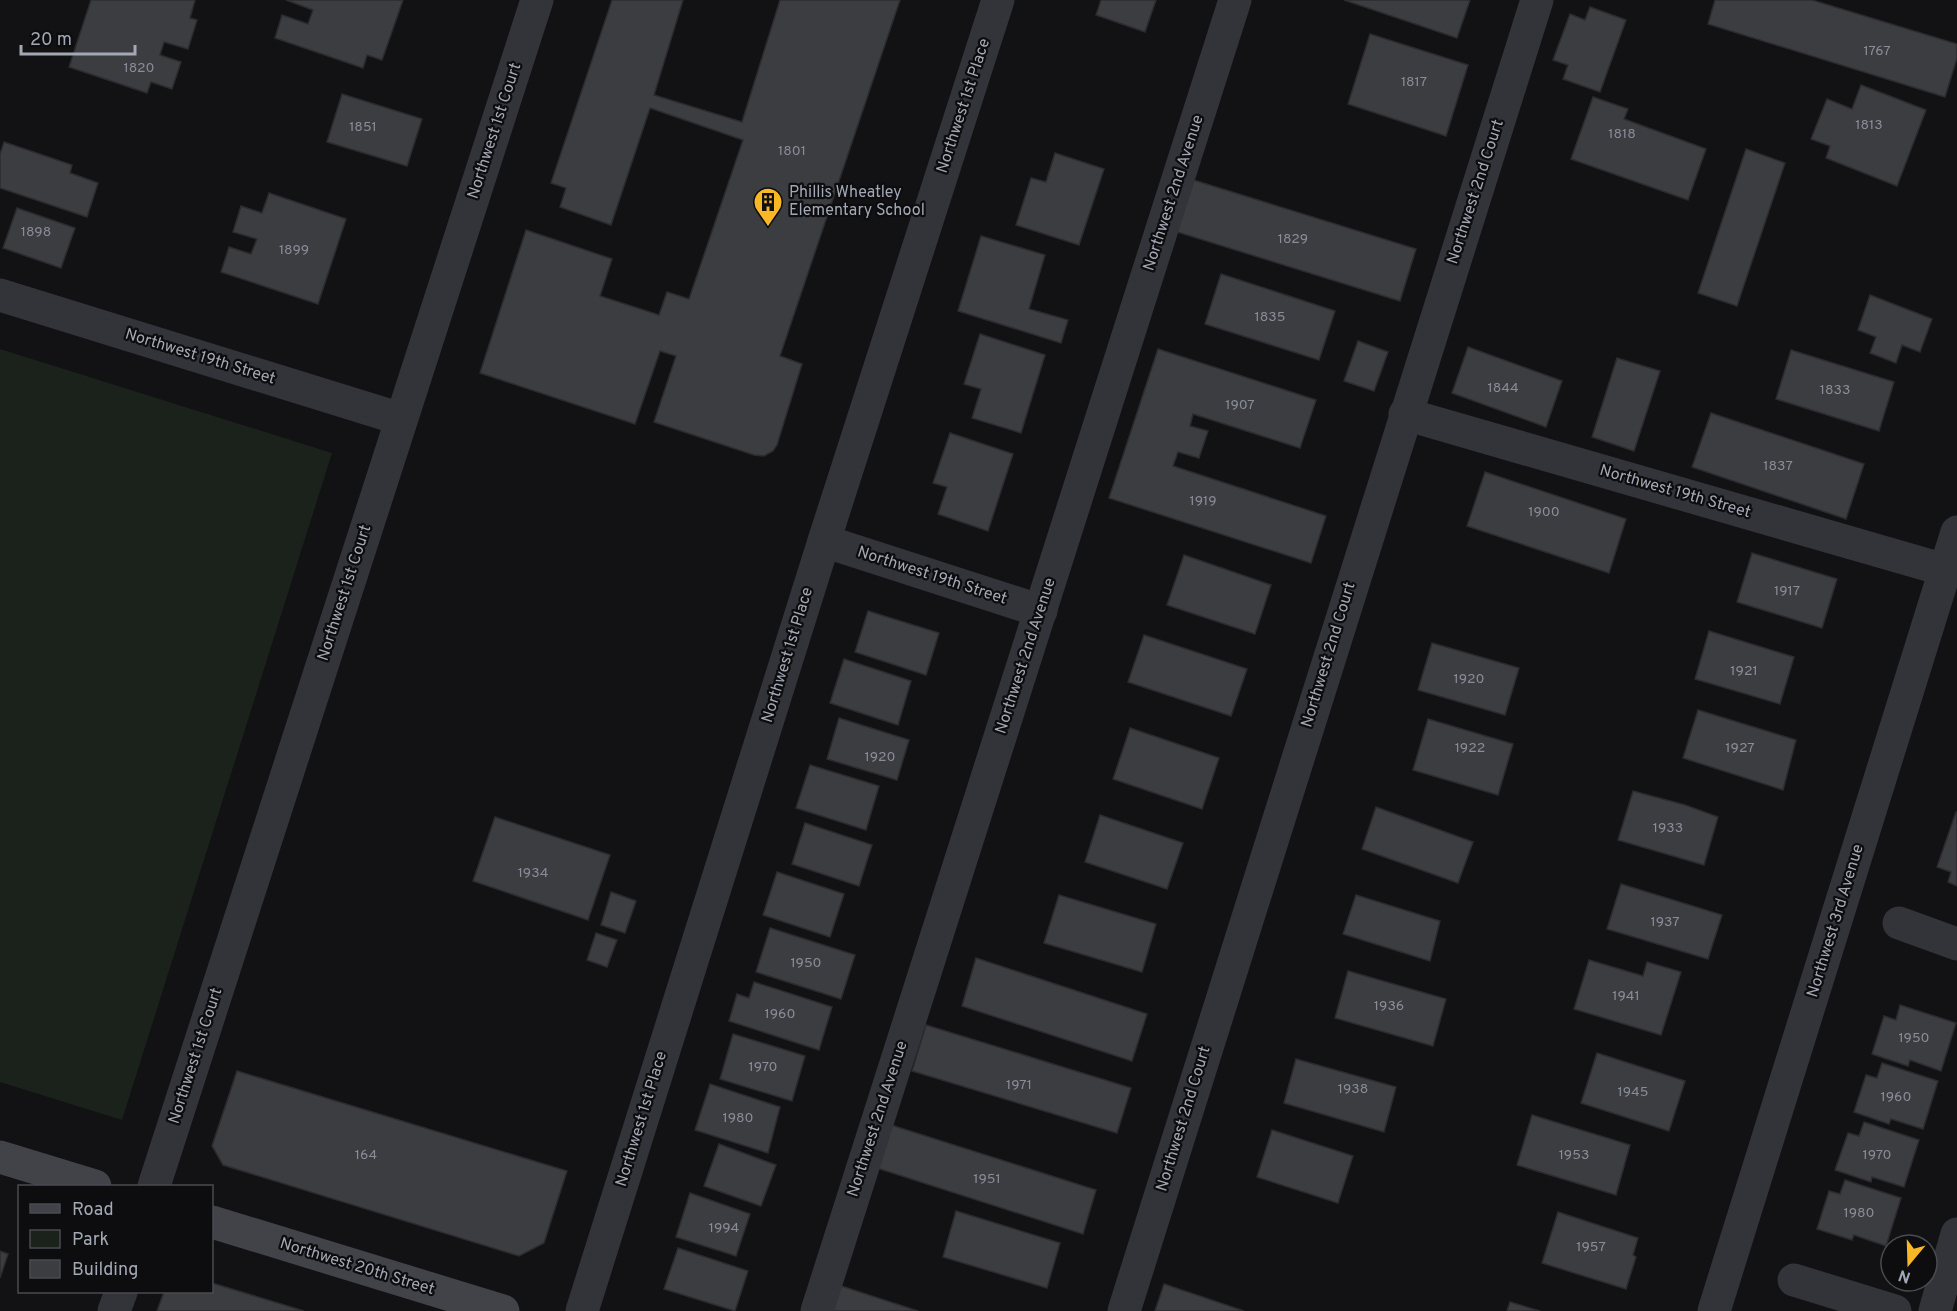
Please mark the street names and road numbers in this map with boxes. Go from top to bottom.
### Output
street label: Northwest 1st Place [933,36,995,176]
street label: Northwest 1st Court [464,60,526,202]
street label: Northwest 2nd Avenue [1139,113,1209,273]
street label: Northwest 2nd Court [1443,117,1509,267]
street label: Northwest 19th Street [122,325,278,389]
street label: Northwest 19th Street [1597,461,1753,523]
street label: Northwest 1st Court [314,522,376,664]
street label: Northwest 19th Street [855,542,1009,610]
street label: Northwest 2nd Avenue [991,576,1061,736]
street label: Northwest 2nd Court [1297,580,1361,730]
street label: Northwest 1st Place [758,585,818,725]
street label: Northwest 3rd Avenue [1803,842,1869,1000]
street label: Northwest 1st Court [165,985,227,1127]
street label: Northwest 2nd Avenue [843,1039,913,1199]
street label: Northwest 2nd Court [1152,1044,1216,1194]
street label: Northwest 1st Place [612,1049,672,1189]
street label: Northwest 20th Street [277,1234,437,1300]

